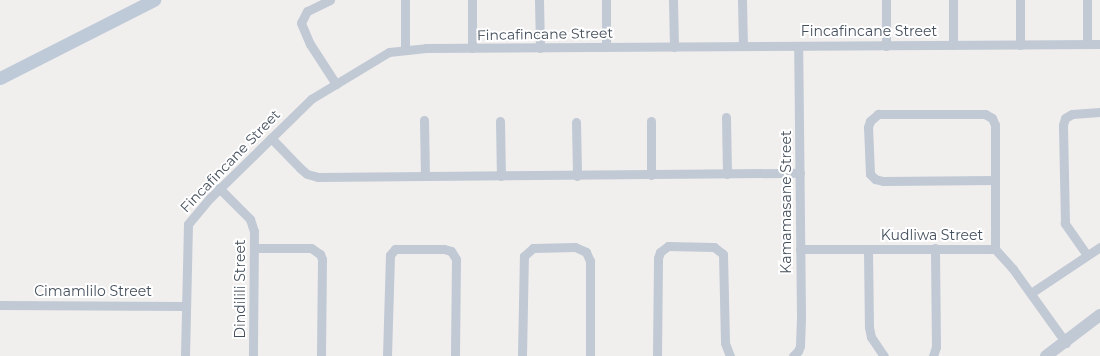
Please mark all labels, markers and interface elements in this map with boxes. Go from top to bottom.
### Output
street label: Fincafincane Street [801,23,937,39]
street label: Fincafincane Street [477,24,613,44]
street label: Fincafincane Street [177,106,283,216]
street label: Kamamasane Street [778,130,794,274]
street label: Kudliwa Street [881,227,983,243]
street label: Dindilili Street [232,239,248,339]
street label: Cimamlilo Street [34,283,152,299]

